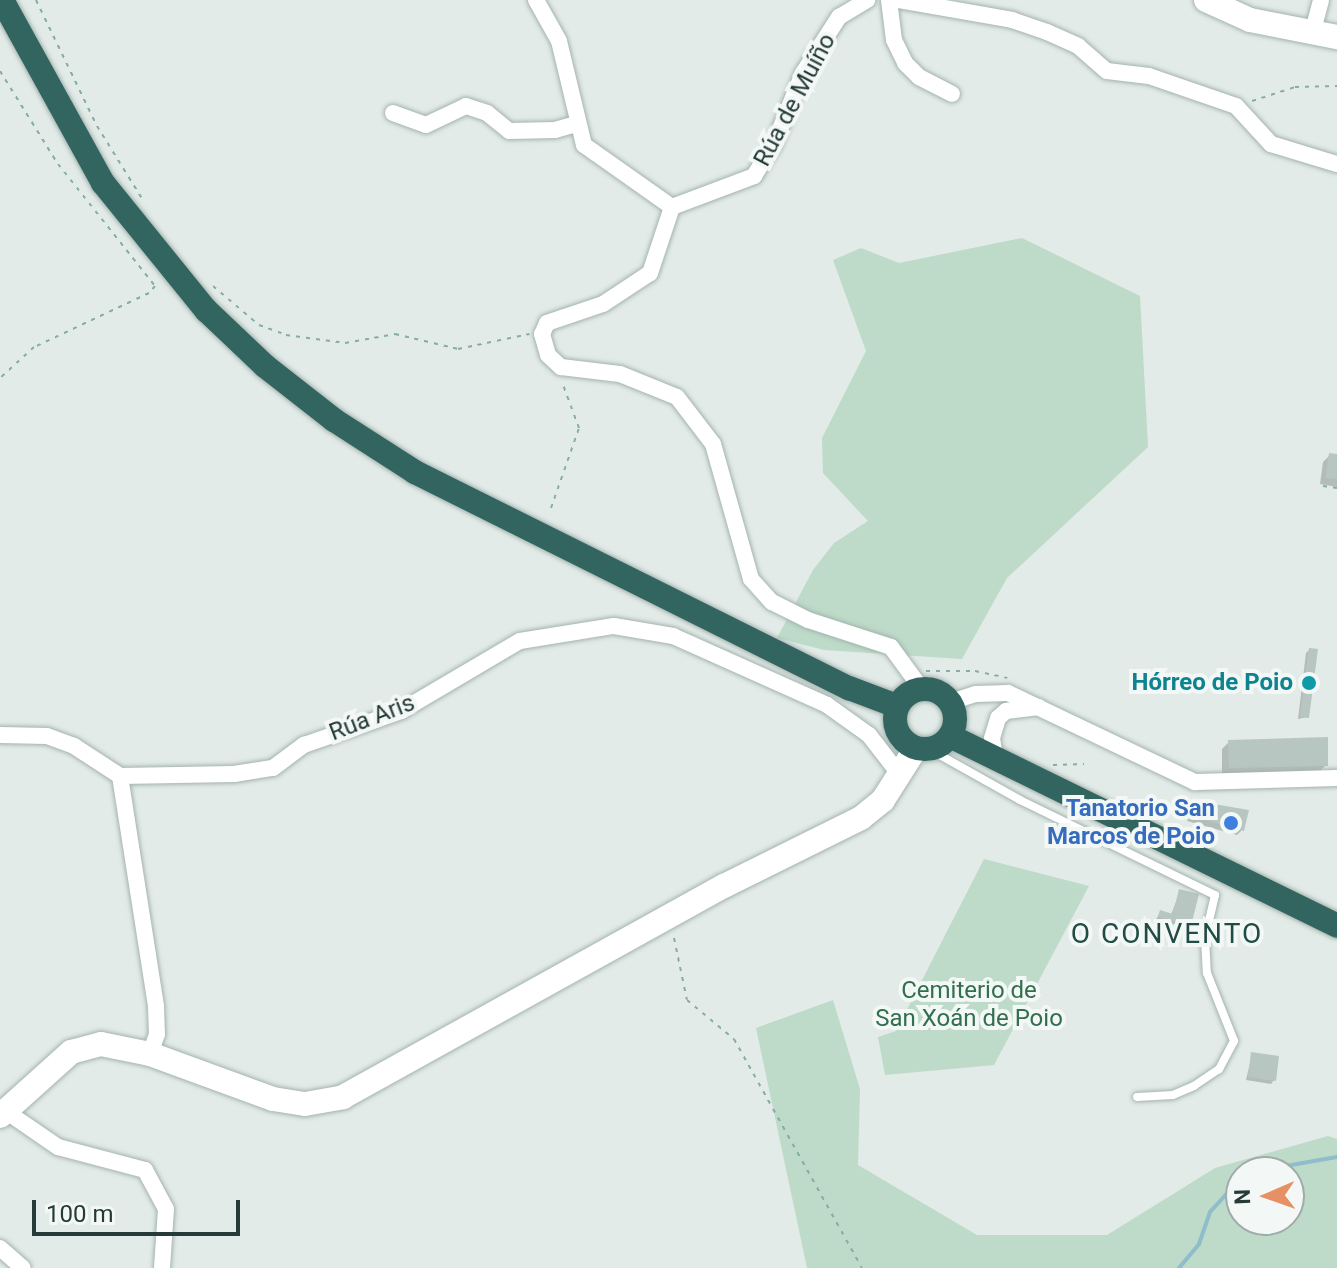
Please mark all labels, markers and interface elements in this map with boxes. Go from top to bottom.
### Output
street label: Rúa de Muíño [748,29,842,171]
place label: Hórreo de Poio [1131,669,1293,697]
marker: Hórreo de Poio [1300,674,1318,692]
street label: Rúa Aris [325,689,419,747]
place label: Tanatorio San Marcos de Poio [1047,795,1215,851]
marker: Tanatorio San Marcos de Poio [1222,814,1240,832]
district label: O CONVENTO [1071,917,1263,951]
park label: Cemiterio de San Xoán de Poio [875,977,1063,1033]
north arrow [1225,1156,1305,1236]
scale bar [36,1184,244,1234]
text: N [1230,1189,1255,1205]
text: 100 m [46,1200,113,1228]

